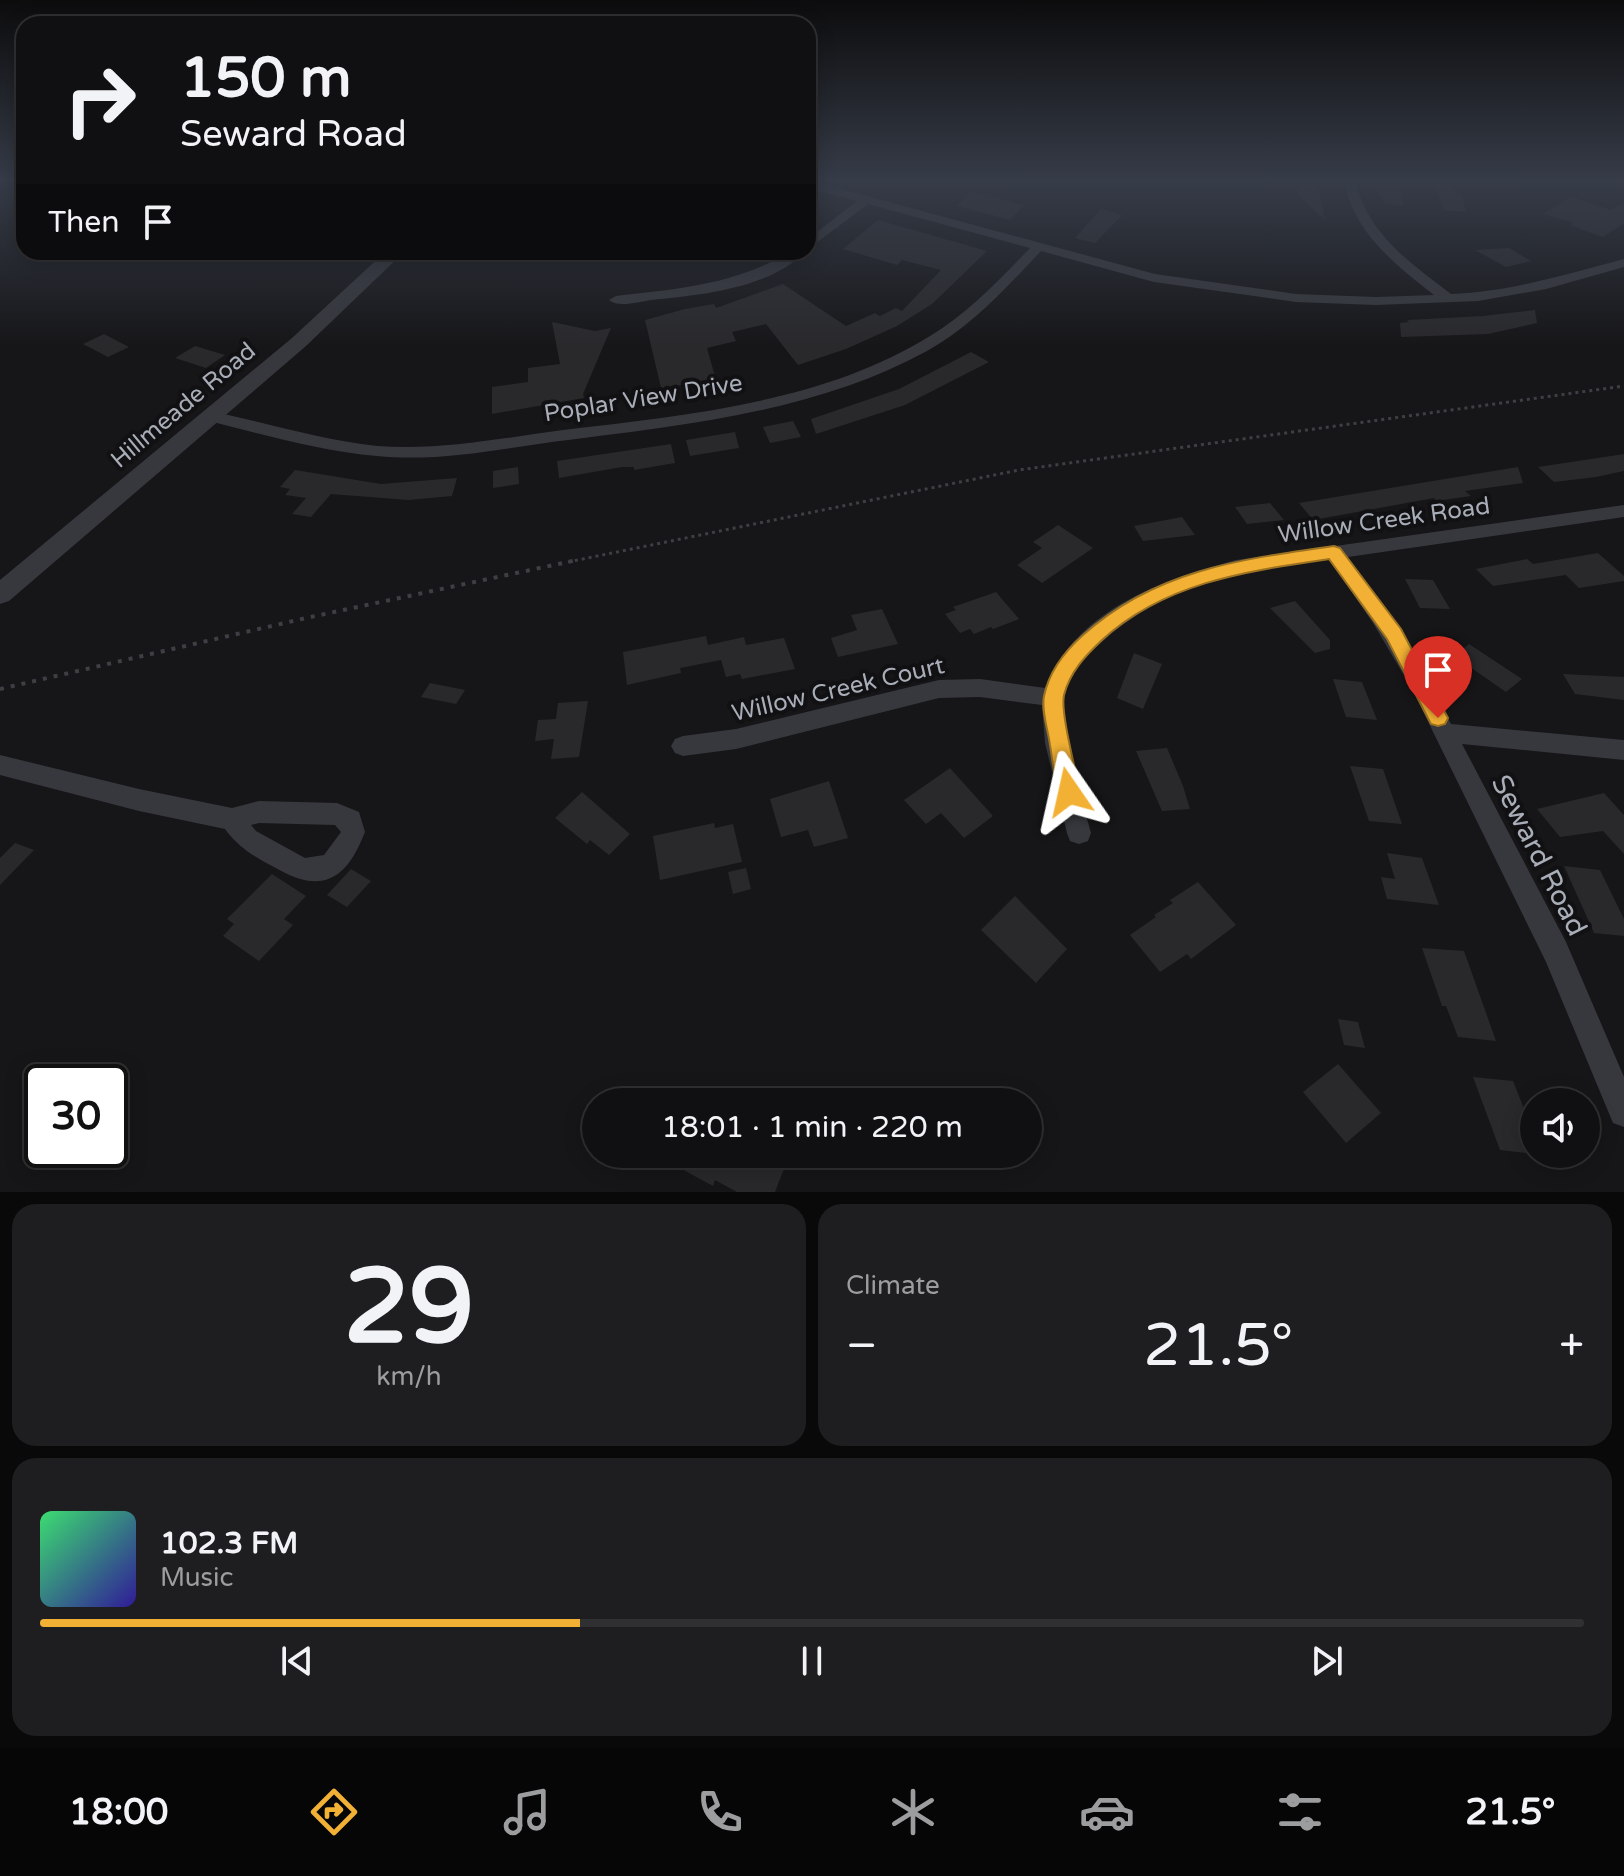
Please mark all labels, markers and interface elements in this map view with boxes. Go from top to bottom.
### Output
text: 150 m [180,45,351,112]
icon: right [48,48,152,152]
text: Seward Road [180,113,407,156]
icon: arrive [136,200,180,244]
text: Then [48,204,120,241]
street label: Hillmeade Road [105,336,262,474]
street label: Poplar View Drive [542,368,744,429]
street label: Willow Creek Road [1276,491,1492,550]
pin [1404,636,1472,718]
icon: arrive [1416,648,1460,692]
street label: Willow Creek Court [729,651,947,728]
position arrow [1027,750,1111,834]
street label: Seward Road [1484,769,1594,942]
speed limit sign: 30 [24,1064,128,1168]
map controls [1520,1088,1600,1168]
button: sound [1520,1088,1600,1168]
text: 18:01 · 1 min · 220 m [661,1109,963,1146]
text: 29 [344,1246,474,1371]
text: Climate [846,1270,940,1301]
text: 21.5° [1143,1310,1293,1382]
text: − [846,1320,877,1373]
text: + [1559,1320,1584,1373]
text: km/h [376,1361,442,1392]
text: 102.3 FM [160,1525,298,1562]
text: Music [160,1562,233,1593]
icon: previous [275,1639,319,1683]
icon: pause [790,1639,834,1683]
icon: next [1305,1639,1349,1683]
icon: directions [306,1784,362,1840]
icon: music [499,1784,555,1840]
icon: phone [692,1784,748,1840]
icon: climate [885,1784,941,1840]
icon: car [1079,1784,1135,1840]
icon: filters [1272,1784,1328,1840]
text: 18:00 [69,1791,168,1834]
text: 21.5° [1465,1791,1555,1834]

